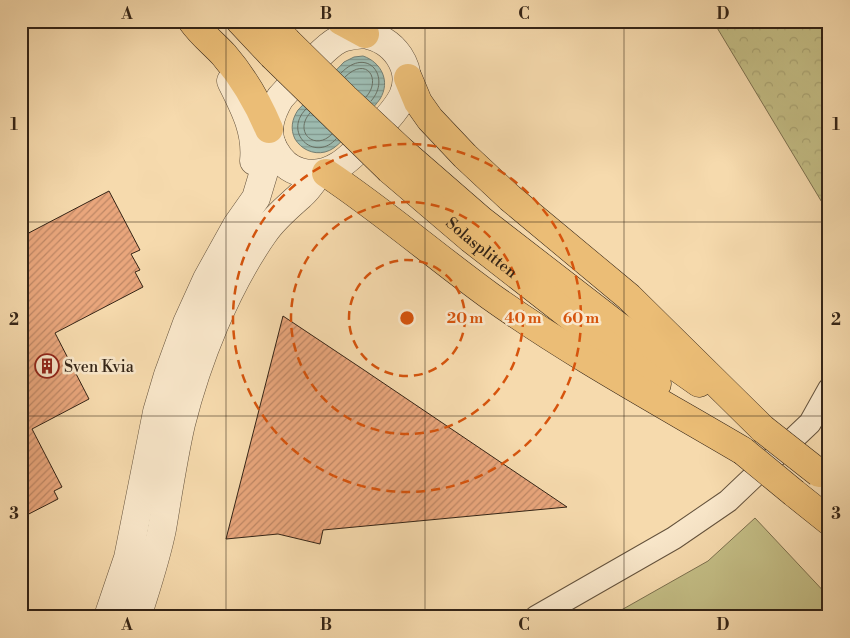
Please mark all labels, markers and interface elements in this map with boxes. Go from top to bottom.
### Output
text: A [120,4,133,24]
text: B [320,4,332,24]
text: C [518,4,530,24]
text: D [717,4,730,24]
text: 1 [10,115,18,135]
text: 1 [832,115,840,135]
street label: Solasplitten [441,213,522,283]
centre of rings [398,309,416,327]
text: 20 m [447,309,484,328]
text: 40 m [504,309,542,328]
text: 60 m [563,309,600,328]
text: 2 [9,310,19,330]
text: 2 [831,310,841,330]
building icon: Sven Kvia [34,353,60,379]
place label: Sven Kvia [64,357,135,377]
text: 3 [9,504,19,524]
text: 3 [831,504,841,524]
text: A [120,615,133,635]
text: B [320,615,332,635]
text: C [518,615,530,635]
text: D [717,615,730,635]

